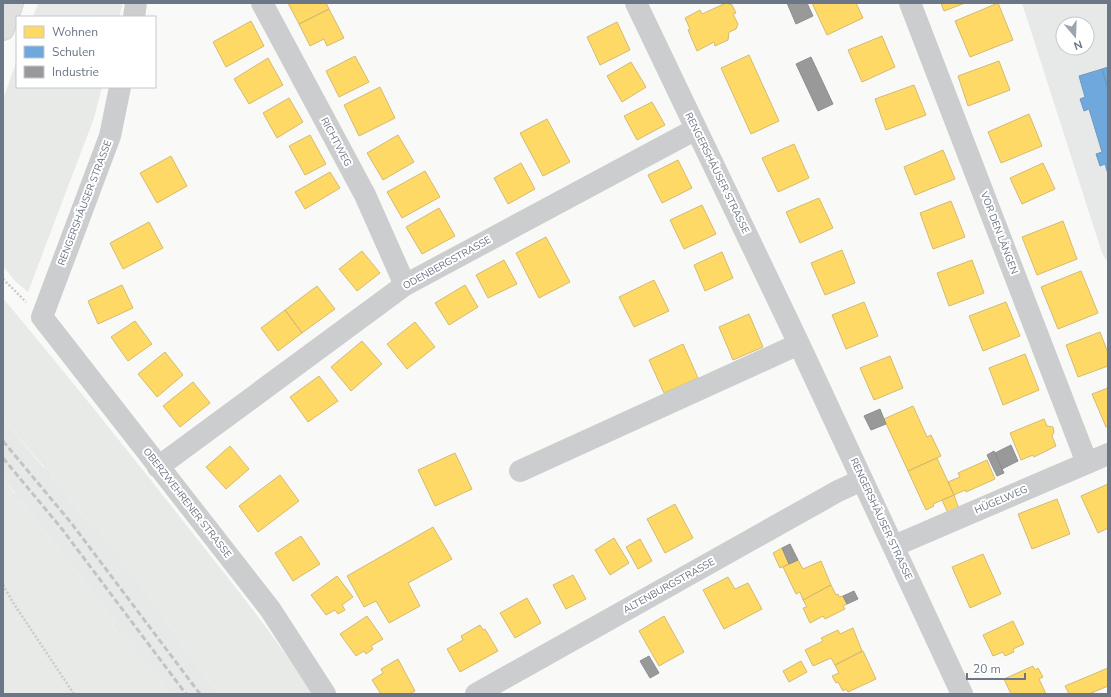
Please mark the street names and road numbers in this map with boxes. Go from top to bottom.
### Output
street label: RENGERSHÄUSER STRASSE [682,110,753,236]
street label: RICHTWEG [317,115,355,169]
street label: RENGERSHÄUSER STRASSE [55,138,115,268]
street label: VOR DEN LÄNGEN [976,189,1021,276]
street label: ODENBERGSTRASSE [400,233,494,293]
street label: OBERZWEHRENER STRASSE [140,445,235,561]
street label: RENGERSHÄUSER STRASSE [847,456,916,582]
street label: HÜGELWEG [972,483,1030,517]
street label: ALTENBURGSTRASSE [621,555,717,617]

